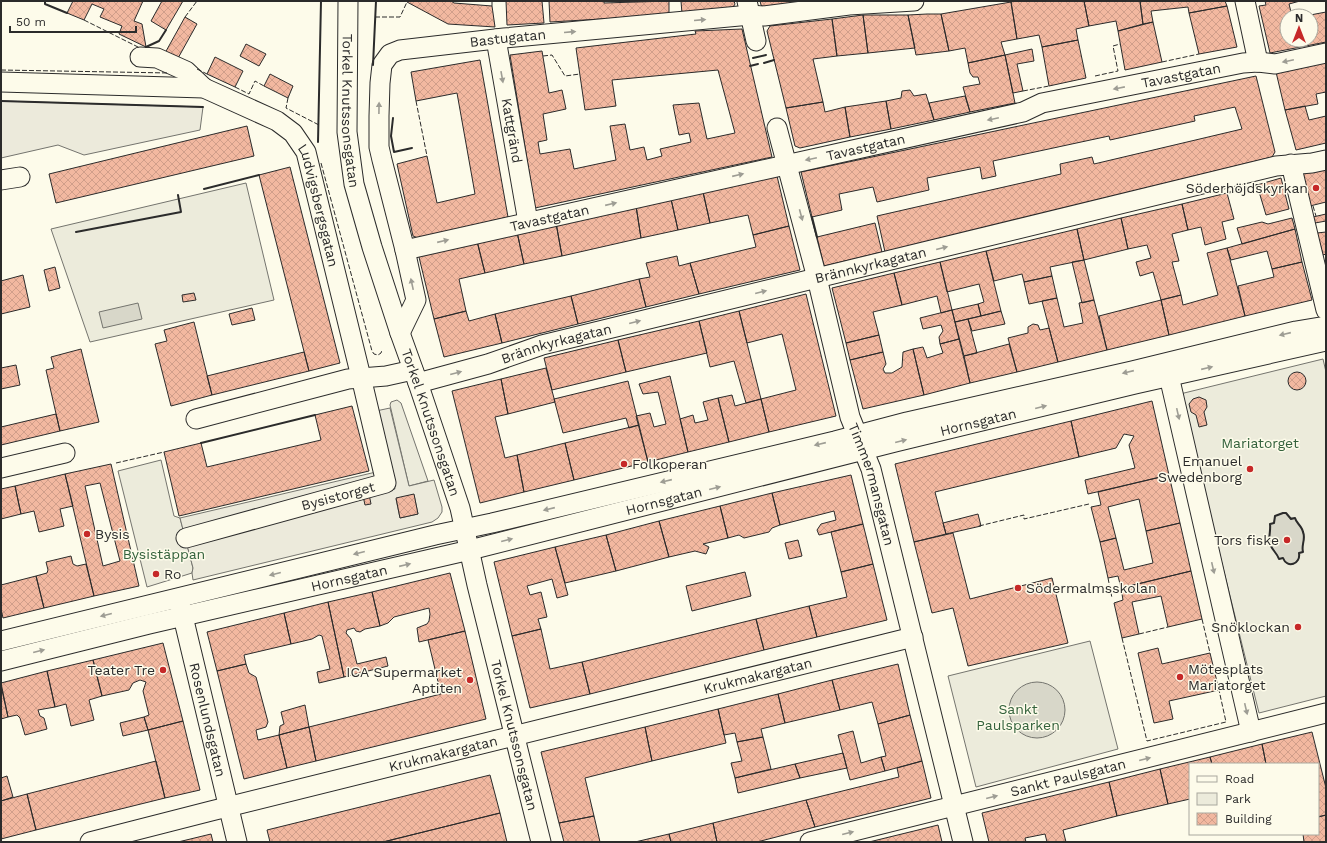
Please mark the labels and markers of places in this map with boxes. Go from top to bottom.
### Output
place label: Söderhöjdskyrkan [1186,180,1308,196]
marker: Söderhöjdskyrkan [1311,183,1321,193]
place label: Emanuel Swedenborg [1158,453,1243,485]
place label: Folkoperan [632,456,708,472]
marker: Folkoperan [619,459,629,469]
marker: Emanuel Swedenborg [1245,464,1255,474]
place label: Bysis [95,526,130,542]
marker: Bysis [82,529,92,539]
place label: Tors fiske [1214,532,1279,548]
marker: Tors fiske [1282,535,1292,545]
place label: Ro [164,566,181,582]
marker: Ro [151,569,161,579]
place label: Södermalmsskolan [1026,580,1157,596]
marker: Södermalmsskolan [1013,583,1023,593]
place label: Snöklockan [1211,619,1290,635]
marker: Snöklockan [1293,622,1303,632]
place label: Mötesplats Mariatorget [1188,661,1266,693]
place label: Teater Tre [88,662,155,678]
place label: ICA Supermarket Aptiten [346,664,462,696]
marker: Teater Tre [158,665,168,675]
marker: Mötesplats Mariatorget [1175,672,1185,682]
marker: ICA Supermarket Aptiten [465,675,475,685]

